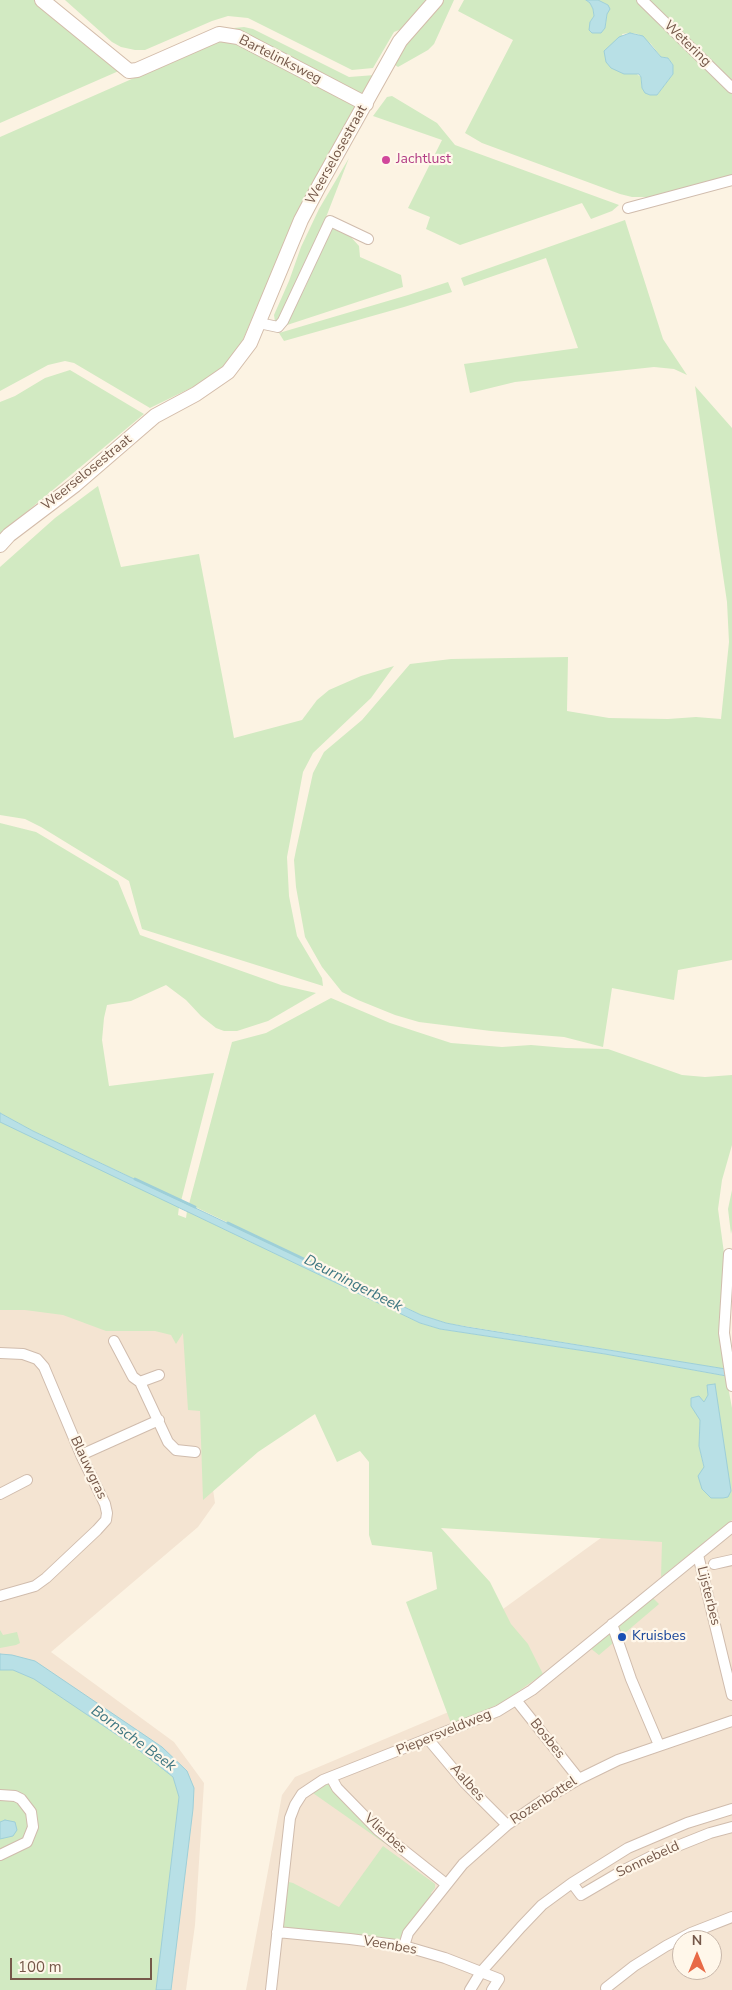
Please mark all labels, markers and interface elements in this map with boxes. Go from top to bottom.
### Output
street label: Wetering [660,18,714,70]
street label: Bartelinksweg [236,32,324,88]
street label: Weerselosestraat [303,102,371,208]
place label: Jachtlust [396,152,451,168]
marker: Jachtlust [380,154,392,166]
street label: Weerselosestraat [39,432,135,514]
water label: Deurningerbeek [301,1252,405,1316]
street label: Blauwgras [66,1434,110,1502]
street label: Lijsterbes [693,1565,723,1627]
place label: Kruisbes [632,1629,686,1645]
marker: Kruisbes [616,1631,628,1643]
water label: Bornsche Beek [87,1702,179,1776]
street label: Piepersveldweg [394,1706,494,1760]
street label: Bosbes [526,1716,568,1762]
street label: Aalbes [446,1761,488,1805]
street label: Rozenbottel [508,1773,580,1829]
street label: Vlierbes [360,1810,410,1858]
street label: Sonnebeld [614,1838,682,1882]
north arrow [672,1930,722,1980]
text: N [692,1931,702,1950]
street label: Veenbes [362,1933,418,1959]
scale bar [12,1948,155,1980]
text: 100 m [18,1957,62,1977]

